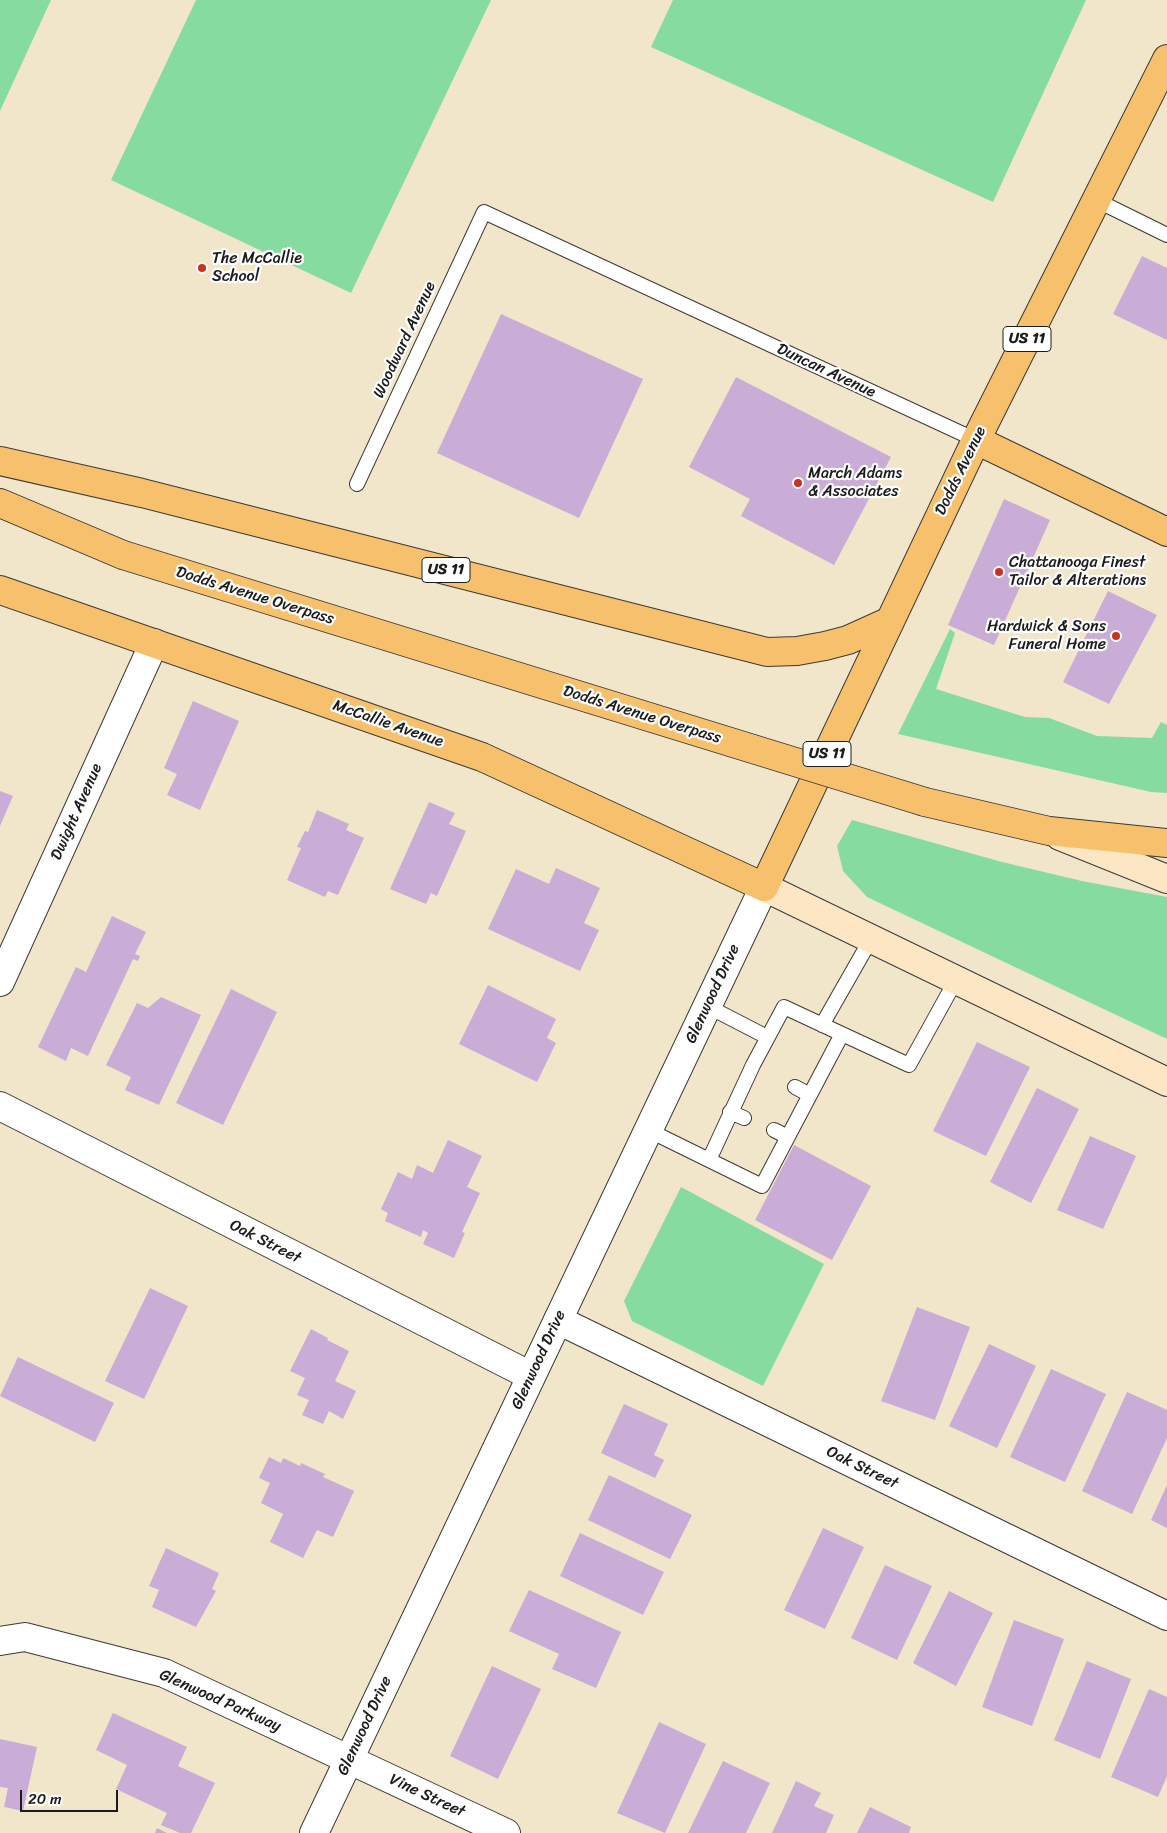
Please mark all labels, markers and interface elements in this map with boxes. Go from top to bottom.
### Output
place label: The McCallie School [212,249,302,287]
marker: The McCallie School [196,262,208,274]
street label: Woodward Avenue [370,279,440,401]
road number: US 11 [1003,326,1051,352]
street label: Duncan Avenue [774,340,878,402]
street label: Dodds Avenue [931,423,991,519]
place label: March Adams & Associates [808,464,902,502]
marker: March Adams & Associates [792,477,804,489]
place label: Chattanooga Finest Tailor & Alterations [1009,553,1146,591]
road number: US 11 [422,558,470,582]
street label: Dodds Avenue Overpass [174,563,336,629]
marker: Chattanooga Finest Tailor & Alterations [993,566,1005,578]
place label: Hardwick & Sons Funeral Home [987,617,1106,655]
marker: Hardwick & Sons Funeral Home [1110,630,1122,642]
street label: Dodds Avenue Overpass [561,682,723,748]
street label: McCallie Avenue [330,696,446,752]
road number: US 11 [803,742,851,766]
street label: Dwight Avenue [47,761,107,863]
street label: Glenwood Drive [682,941,744,1047]
street label: Oak Street [226,1216,304,1268]
street label: Glenwood Drive [508,1307,570,1413]
street label: Oak Street [823,1442,901,1494]
street label: Glenwood Parkway [156,1666,284,1736]
street label: Glenwood Drive [334,1673,396,1779]
street label: Vine Street [386,1770,468,1822]
scale bar [22,1780,120,1812]
text: 20 m [28,1786,62,1812]

